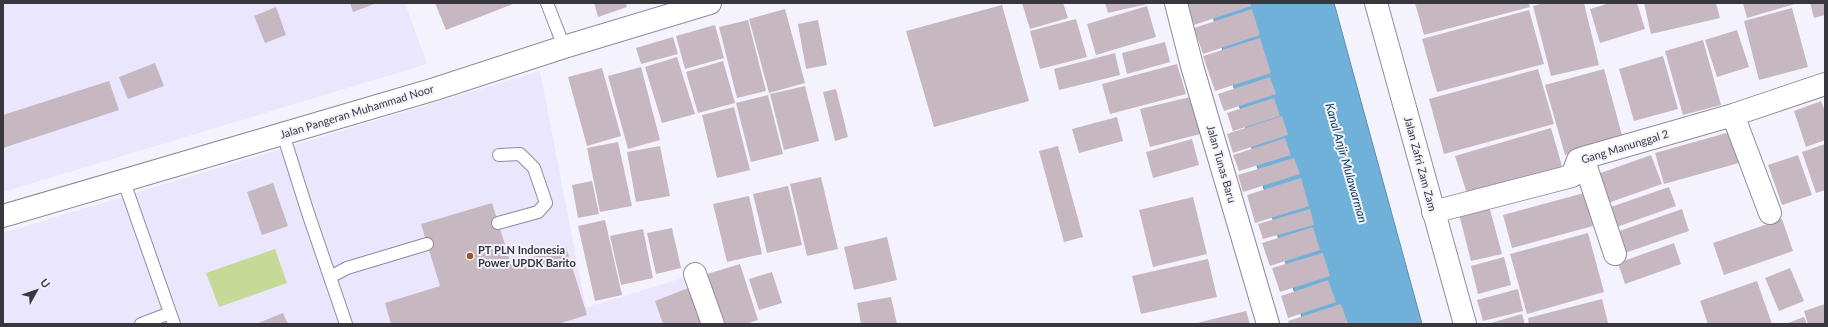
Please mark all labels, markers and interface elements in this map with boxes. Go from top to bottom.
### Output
street label: Jalan Pangeran Muhammad Noor [279,82,435,142]
water label: Kanal Anjir Mulawarman [1322,102,1370,224]
street label: Jalan Zafri Zam Zam [1401,115,1439,213]
street label: Jalan Tunas Baru [1204,124,1238,204]
street label: Gang Manunggal 2 [1580,127,1670,167]
place label: PT PLN Indonesia Power UPDK Barito [478,243,576,269]
marker: PT PLN Indonesia Power UPDK Barito [465,251,475,261]
north arrow [16,271,56,311]
text: U [38,276,53,290]

